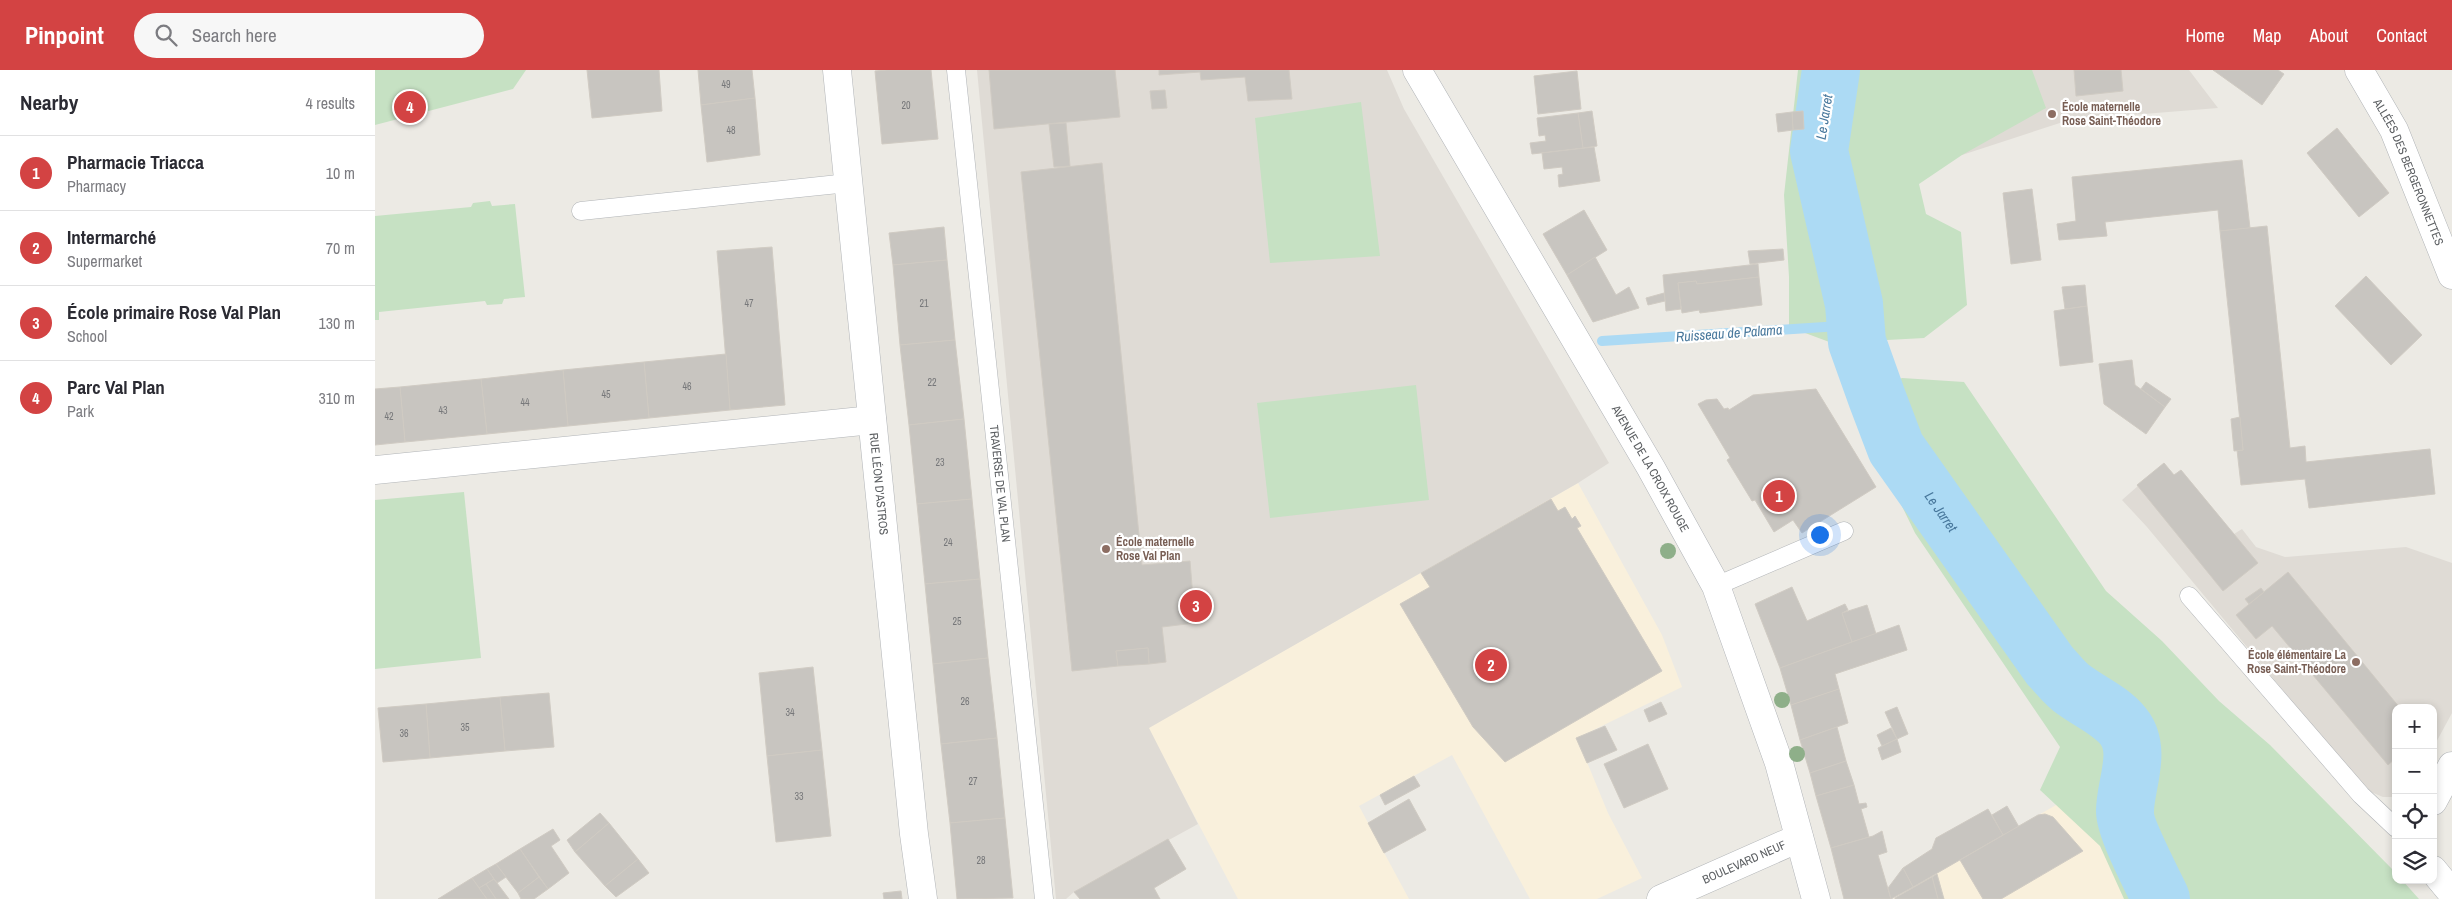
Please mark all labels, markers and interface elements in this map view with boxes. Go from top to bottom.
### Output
search box [134,13,484,58]
text: Pinpoint [25,19,104,51]
icon: search [152,21,180,49]
text: Search here [192,22,277,48]
text: Home [2185,23,2225,48]
text: Map [2253,23,2282,48]
text: About [2310,23,2348,48]
text: Contact [2376,23,2427,48]
house number: 49 [721,78,731,91]
text: Nearby [20,88,78,117]
pin: 4 [394,88,426,126]
text: 4 results [305,92,355,114]
water label: Le Jarret [1812,92,1837,141]
street label: ALLÉES DES BERGERONNETTES [2369,95,2448,248]
house number: 20 [901,99,911,112]
place label: École maternelle Rose Saint-Théodore [2062,99,2161,129]
marker: École maternelle Rose Saint-Théodore [2046,108,2058,120]
house number: 48 [726,124,736,137]
text: Pharmacie Triacca [67,149,204,175]
text: 1 [32,162,40,184]
text: 10 m [326,162,355,184]
text: Pharmacy [67,175,126,197]
text: Intermarché [67,224,156,250]
text: 2 [32,237,40,259]
text: 70 m [326,237,355,259]
text: Supermarket [67,250,142,272]
house number: 47 [744,297,754,310]
house number: 21 [919,297,929,310]
text: École primaire Rose Val Plan [67,299,281,325]
text: 3 [32,312,40,334]
text: 130 m [319,312,355,334]
water label: Ruisseau de Palama [1675,320,1783,346]
text: School [67,325,107,347]
text: Parc Val Plan [67,374,165,400]
house number: 22 [927,376,937,389]
house number: 46 [682,380,692,393]
text: 4 [32,387,40,409]
text: 310 m [319,387,355,409]
house number: 45 [601,388,611,401]
house number: 44 [520,396,530,409]
text: Park [67,400,94,422]
street label: AVENUE DE LA CROIX ROUGE [1607,402,1693,535]
house number: 43 [438,404,448,417]
house number: 42 [384,410,394,423]
street label: TRAVERSE DE VAL PLAN [986,424,1014,543]
street label: RUE LÉON D'ASTROS [866,432,892,536]
house number: 23 [935,456,945,469]
pin: 1 [1763,477,1795,515]
water label: Le Jarret [1921,488,1962,536]
your location [1807,522,1833,548]
place label: École maternelle Rose Val Plan [1116,534,1195,564]
house number: 24 [943,536,953,549]
marker: École maternelle Rose Val Plan [1100,543,1112,555]
pin: 3 [1180,587,1212,625]
house number: 25 [952,615,962,628]
pin: 2 [1475,646,1507,684]
place label: École élémentaire La Rose Saint-Théodore [2247,647,2347,677]
marker: École élémentaire La Rose Saint-Théodore [2350,656,2362,668]
house number: 26 [960,695,970,708]
map controls [2392,704,2437,884]
button: + [2392,704,2437,749]
house number: 34 [785,706,795,719]
house number: 35 [460,721,470,734]
house number: 36 [399,727,409,740]
button: − [2392,749,2437,794]
house number: 27 [968,775,978,788]
house number: 33 [794,790,804,803]
button: locate [2392,794,2437,839]
street label: BOULEVARD NEUF [1700,837,1788,888]
button: layers [2392,839,2437,884]
house number: 28 [976,854,986,867]

